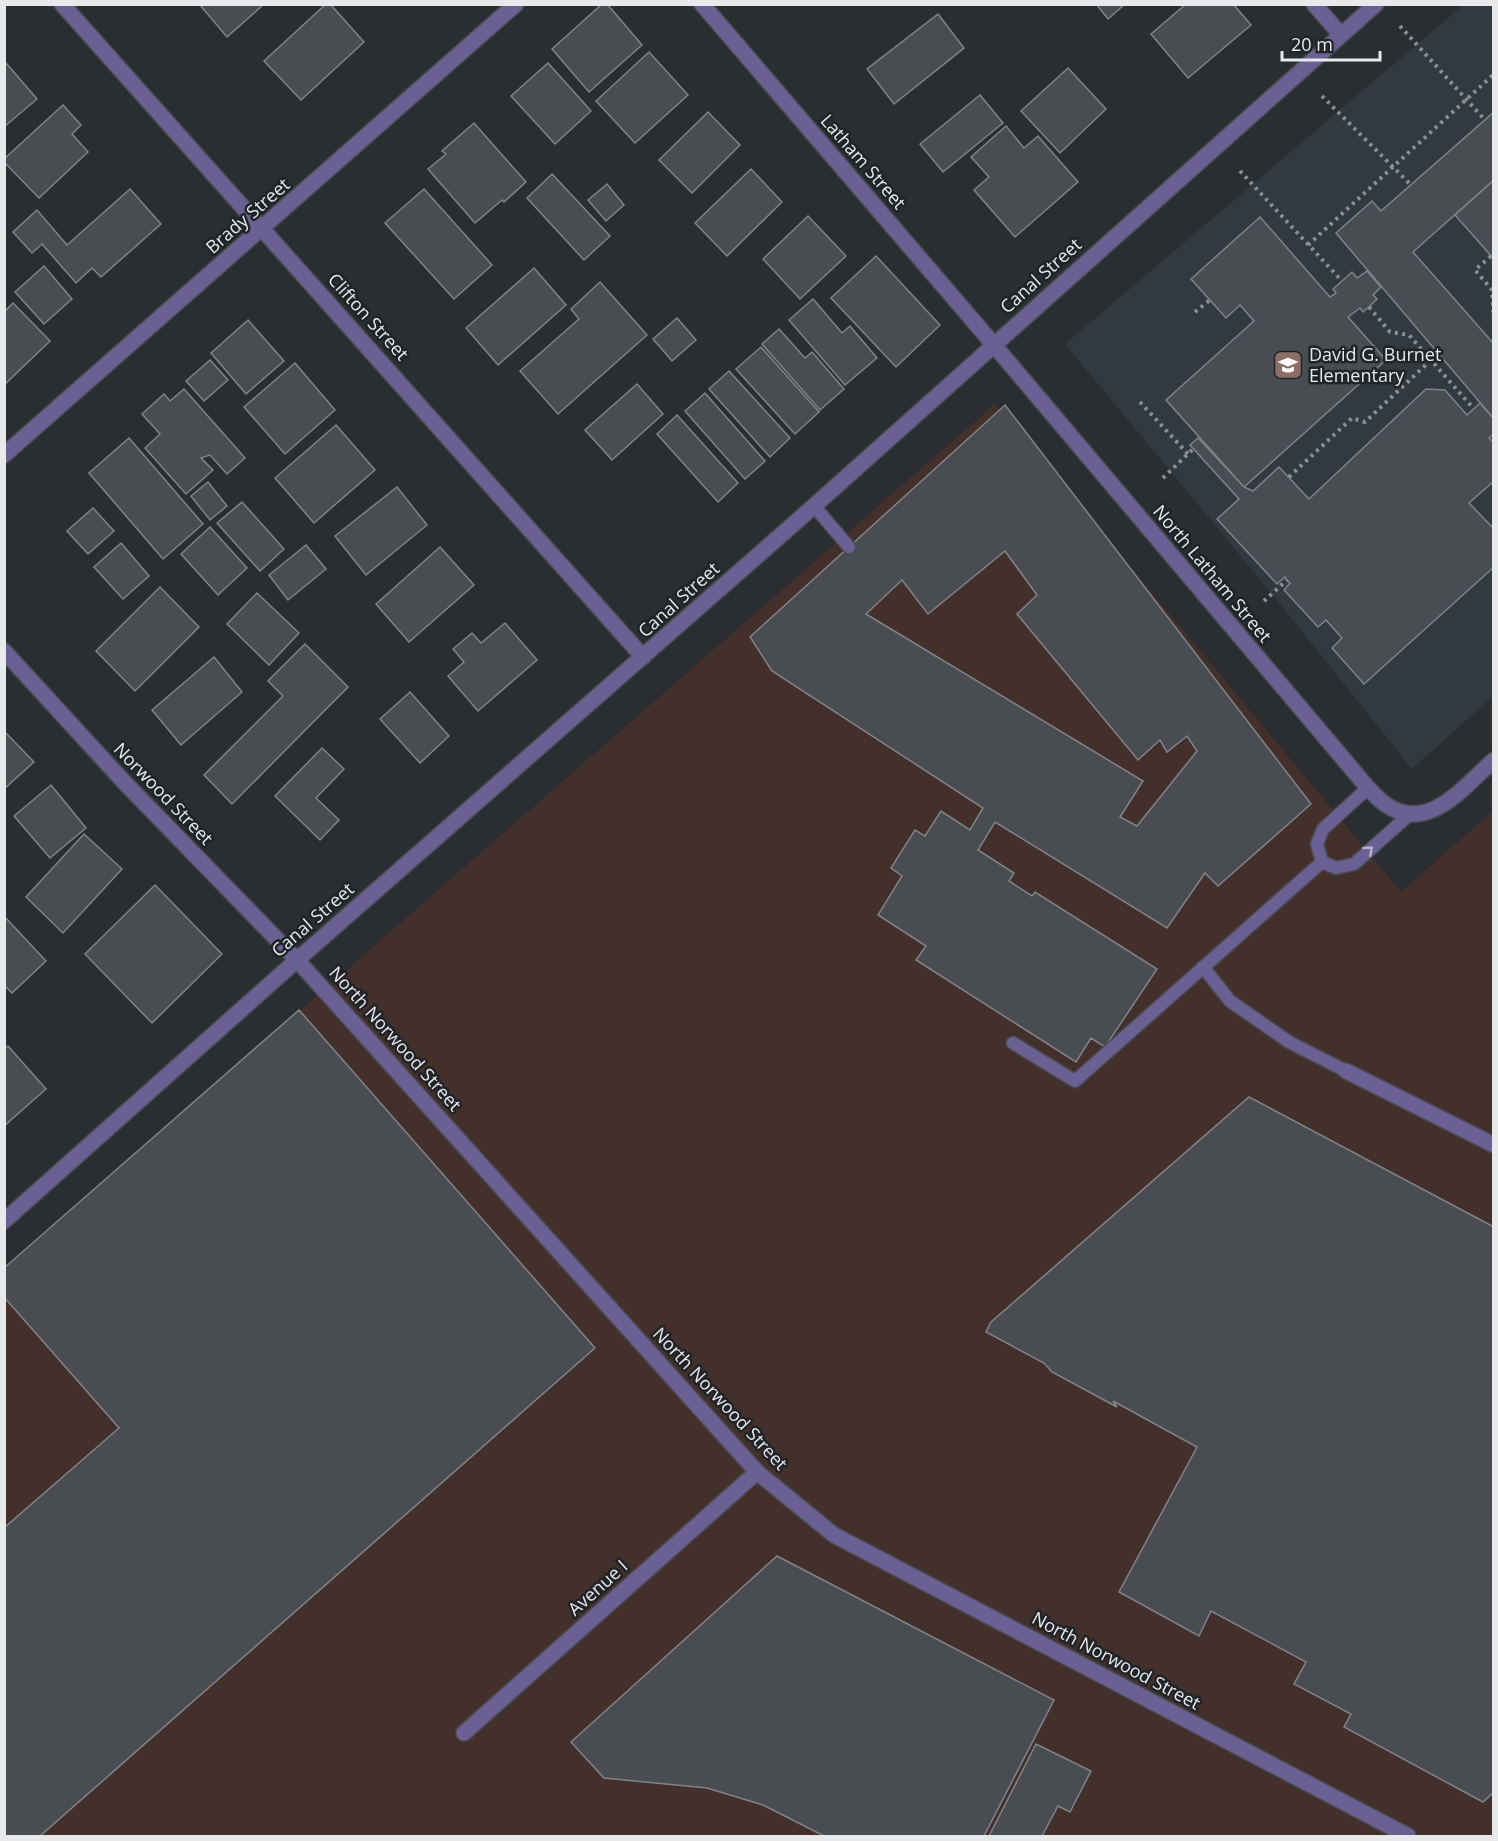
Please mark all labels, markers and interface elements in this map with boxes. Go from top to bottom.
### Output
scale bar [1282,24,1380,62]
text: 20 m [1291,32,1333,56]
street label: Latham Street [816,109,912,214]
street label: Brady Street [200,172,294,258]
street label: Canal Street [994,232,1086,318]
street label: Clifton Street [323,268,414,365]
place label: David G. Burnet Elementary [1309,342,1441,387]
school or university icon: David G. Burnet Elementary [1272,349,1304,381]
street label: North Latham Street [1148,500,1277,647]
street label: Canal Street [632,556,724,642]
street label: Norwood Street [109,737,219,850]
one-way arrow [1363,846,1373,857]
street label: Canal Street [266,877,359,962]
street label: North Norwood Street [324,961,467,1116]
street label: North Norwood Street [648,1322,793,1475]
street label: Avenue I [562,1554,632,1620]
street label: North Norwood Street [1028,1606,1205,1715]

